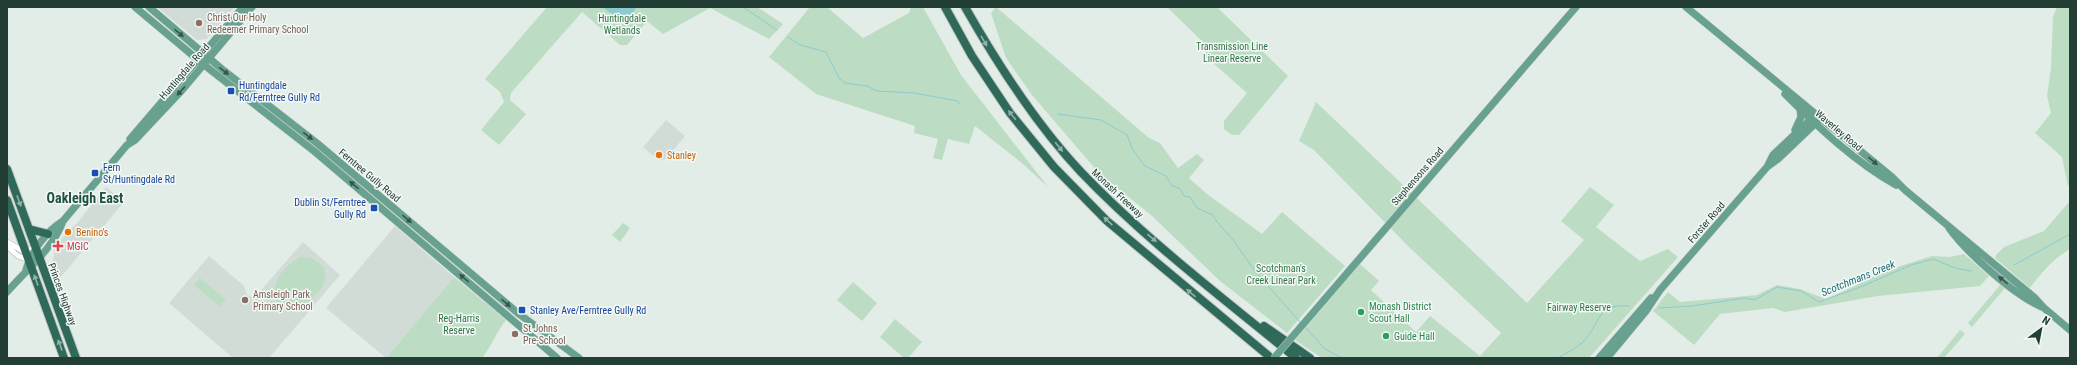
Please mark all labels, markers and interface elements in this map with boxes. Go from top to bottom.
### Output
place label: Christ Our Holy Redeemer Primary School [207,12,309,35]
park label: Huntingdale Wetlands [598,13,646,36]
marker: Christ Our Holy Redeemer Primary School [194,18,204,28]
one-way arrow [175,28,184,37]
one-way arrow [981,35,988,47]
street label: Huntingdale Road [157,41,212,101]
park label: Transmission Line Linear Reserve [1196,41,1268,64]
one-way arrow [219,66,230,75]
place label: Huntingdale Rd/Ferntree Gully Rd [239,80,320,103]
one-way arrow [176,86,185,96]
marker: Huntingdale Rd/Ferntree Gully Rd [226,86,236,96]
street label: Waverley Road [1813,108,1864,153]
one-way arrow [1008,110,1016,120]
one-way arrow [302,131,313,140]
one-way arrow [1055,141,1064,152]
street label: Stephensons Road [1389,145,1446,208]
street label: Ferntree Gully Road [337,147,403,204]
marker: Stanley [654,150,664,160]
place label: Stanley [667,150,696,161]
one-way arrow [1867,157,1878,166]
place label: Fern St/Huntingdale Rd [103,162,175,185]
street label: Monash Freeway [1090,167,1146,220]
marker: Fern St/Huntingdale Rd [90,168,100,178]
one-way arrow [348,180,359,189]
district label: Oakleigh East [47,190,123,206]
one-way arrow [16,195,22,207]
place label: Dublin St/Ferntree Gully Rd [294,197,366,220]
street label: Forster Road [1686,200,1727,245]
marker: Dublin St/Ferntree Gully Rd [369,203,379,213]
one-way arrow [402,215,412,224]
one-way arrow [1103,217,1113,226]
marker: Benino's [63,227,73,237]
place label: Benino's [76,227,109,238]
one-way arrow [1147,233,1157,242]
marker: MGIC [52,240,64,252]
place label: MGIC [67,241,89,252]
water label: Scotchmans Creek [1819,258,1897,299]
street label: Princes Highway [46,262,79,327]
park label: Scotchman's Creek Linear Park [1246,263,1316,286]
one-way arrow [458,273,469,282]
one-way arrow [33,274,39,286]
one-way arrow [1997,275,2008,284]
one-way arrow [1186,288,1197,297]
place label: Amsleigh Park Primary School [253,289,313,312]
marker: Amsleigh Park Primary School [240,295,250,305]
one-way arrow [502,298,511,307]
place label: Monash District Scout Hall [1369,301,1431,324]
park label: Fairway Reserve [1547,302,1611,313]
marker: Stanley Ave/Ferntree Gully Rd [517,305,527,315]
place label: Stanley Ave/Ferntree Gully Rd [530,305,646,316]
marker: Monash District Scout Hall [1356,307,1366,317]
north arrow [2021,309,2061,349]
park label: Reg-Harris Reserve [438,313,480,336]
text: N [2040,314,2053,328]
place label: St Johns Pre-School [523,323,566,346]
marker: St Johns Pre-School [510,329,520,339]
marker: Guide Hall [1381,331,1391,341]
place label: Guide Hall [1394,331,1435,342]
one-way arrow [56,338,62,350]

